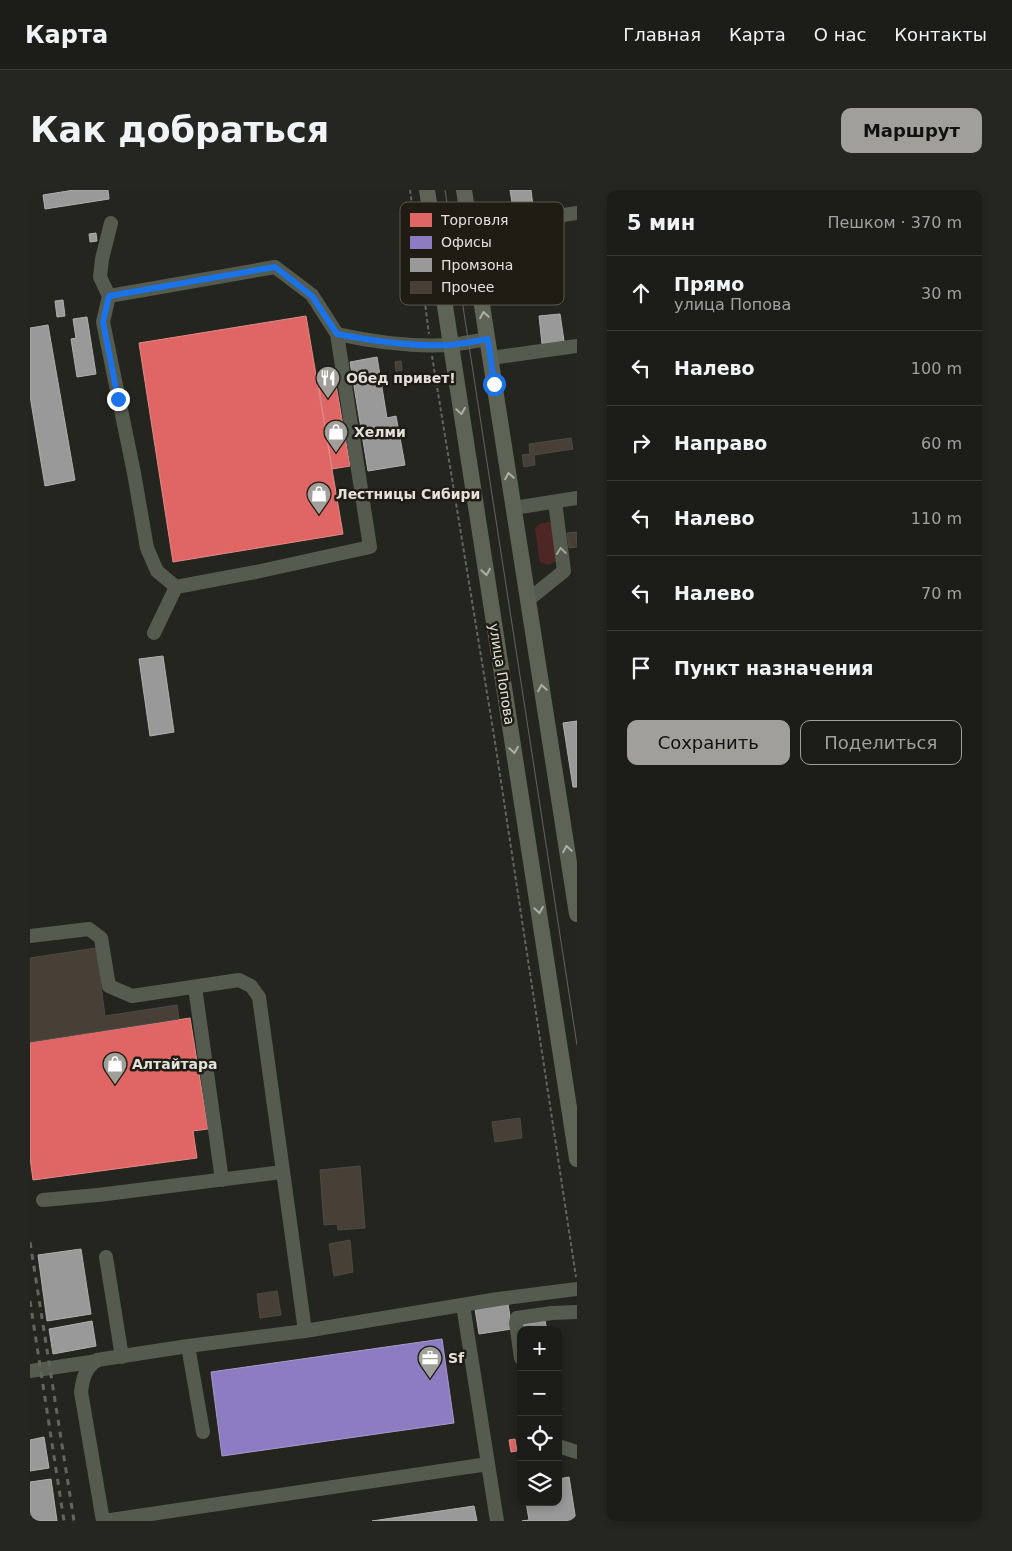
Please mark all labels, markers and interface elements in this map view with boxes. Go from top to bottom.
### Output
text: Карта [25,21,108,49]
text: Главная [623,24,701,45]
text: Карта [729,24,786,45]
text: О нас [814,24,866,45]
text: Контакты [894,24,987,45]
button: Маршрут [841,108,982,153]
text: Как добраться [30,110,329,150]
legend [400,202,564,305]
text: 5 мин [627,211,695,235]
text: Торговля [440,212,509,228]
text: Пешком · 370 m [827,213,962,232]
text: Офисы [441,234,492,250]
text: Промзона [441,257,513,273]
text: Прямо [674,273,744,295]
text: Прочее [441,279,494,295]
icon: ahead [627,279,655,307]
text: 30 m [921,284,962,303]
text: улица Попова [674,295,791,314]
one-way arrow [479,311,489,320]
icon: left [627,354,655,382]
text: Налево [674,357,755,379]
text: 100 m [911,359,962,378]
restaurant icon: Обед привет! [315,365,341,399]
place label: Обед привет! [346,370,456,386]
route start [483,373,506,396]
route end [107,388,130,411]
one-way arrow [456,407,466,415]
shop icon: Хелми [323,419,349,453]
place label: Хелми [354,424,406,440]
icon: right [627,429,655,457]
text: Направо [674,432,767,454]
text: 60 m [921,434,962,453]
one-way arrow [504,471,514,480]
shop icon: Лестницы Сибири [306,481,332,515]
place label: Лестницы Сибири [336,486,480,502]
icon: left [627,504,655,532]
text: Налево [674,507,755,529]
text: 110 m [911,509,962,528]
one-way arrow [556,547,567,555]
one-way arrow [480,568,491,576]
icon: left [627,579,655,607]
text: Налево [674,582,755,604]
text: 70 m [921,584,962,603]
street label: улица Попова [486,622,518,726]
icon: arrive [627,654,655,682]
text: Пункт назначения [674,657,873,679]
one-way arrow [537,684,547,693]
button: Сохранить [627,720,790,765]
button: Поделиться [800,720,962,765]
one-way arrow [508,745,518,754]
one-way arrow [562,844,572,853]
one-way arrow [533,906,543,915]
shop icon: Алтайтара [102,1051,128,1085]
place label: Алтайтара [132,1056,218,1072]
map controls [517,1326,562,1506]
button: + [517,1326,562,1371]
office icon: Sf [417,1345,443,1379]
place label: Sf [448,1350,465,1366]
button: − [517,1371,562,1416]
button: locate [517,1416,562,1461]
button: layers [517,1461,562,1506]

